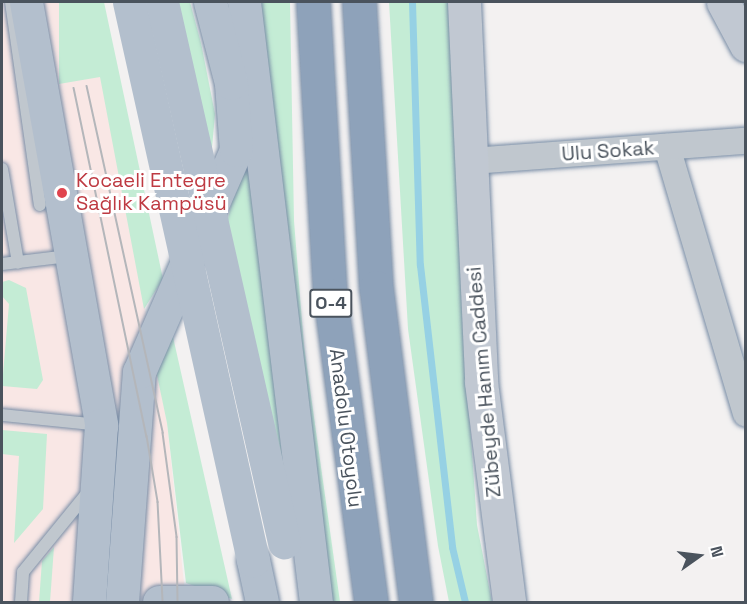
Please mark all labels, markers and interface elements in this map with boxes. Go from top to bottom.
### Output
street label: Ulu Sokak [561,136,655,166]
place label: Kocaeli Entegre Sağlık Kampüsü [76,169,227,216]
marker: Kocaeli Entegre Sağlık Kampüsü [53,184,71,202]
street label: Zübeyde Hanım Caddesi [462,266,506,498]
road number: O-4 [308,288,354,318]
street label: Anadolu Otoyolu [324,347,368,509]
north arrow [669,526,729,586]
text: N [705,544,728,559]

